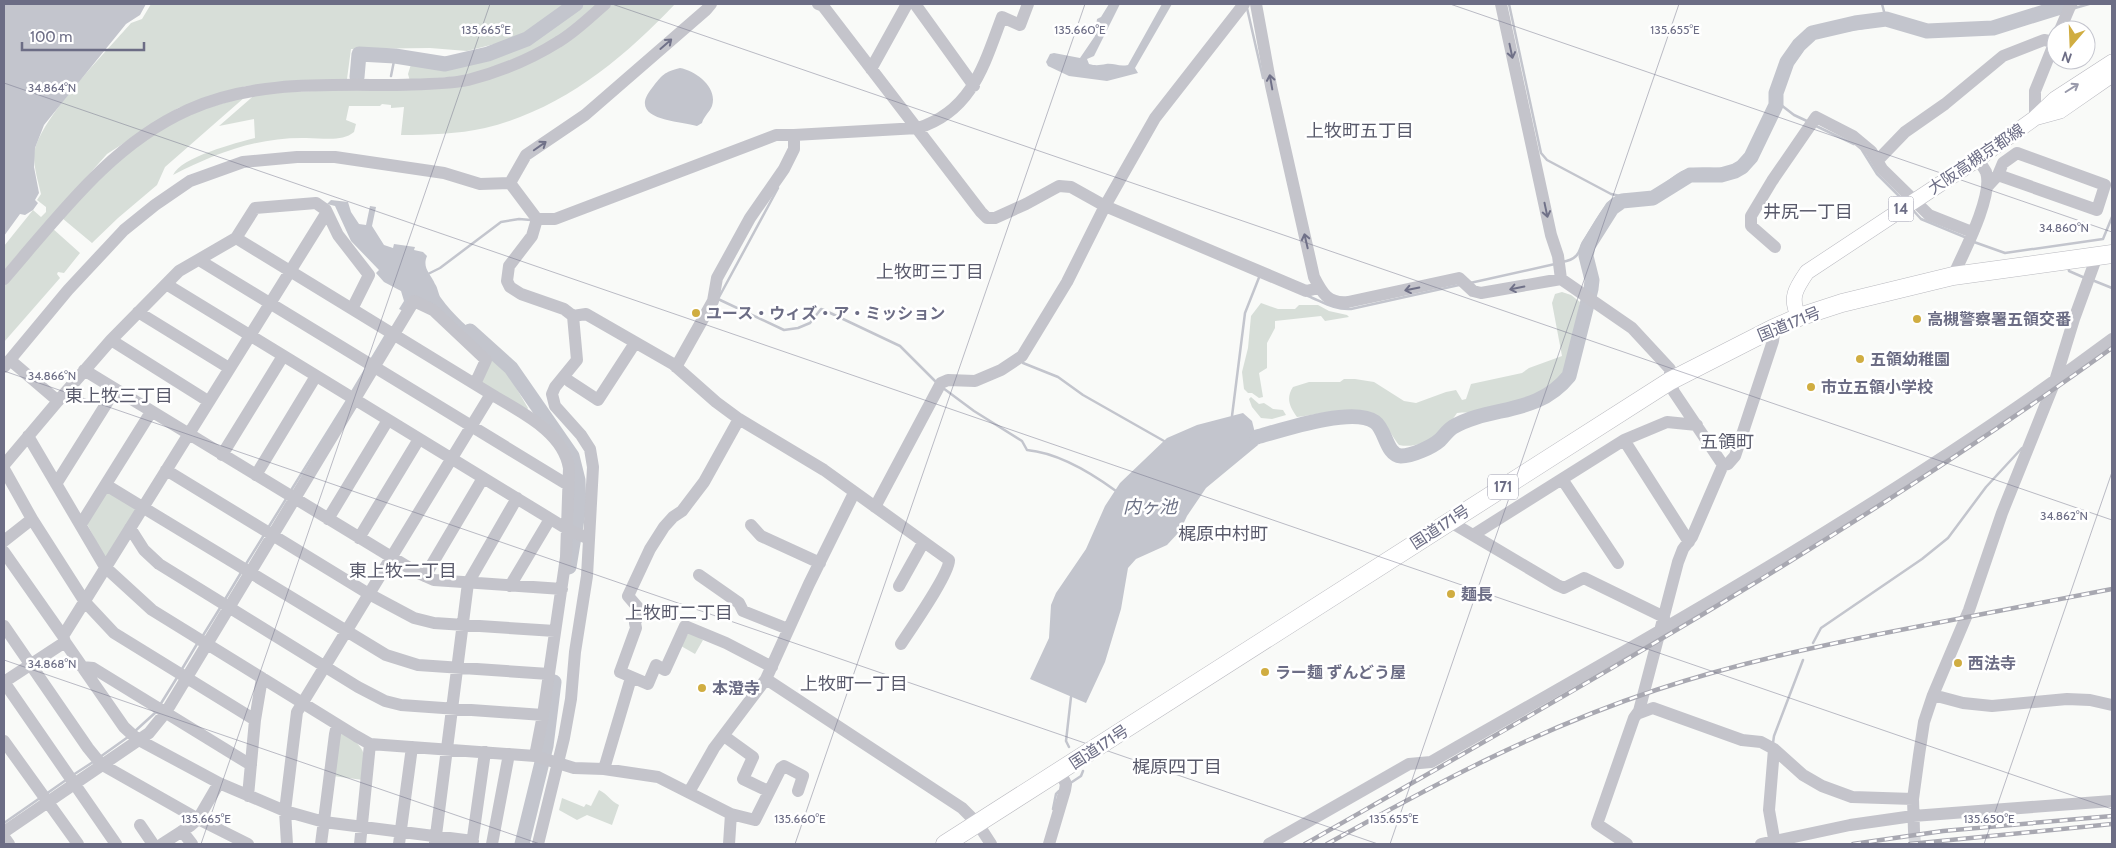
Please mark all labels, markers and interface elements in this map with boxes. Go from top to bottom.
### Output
scale bar [22,20,145,52]
north arrow [2046,20,2096,70]
text: 135.665°E [461,22,511,37]
text: 135.660°E [1054,22,1106,37]
text: 135.655°E [1650,22,1700,37]
text: 100 m [30,28,72,46]
one-way arrow [659,39,672,50]
one-way arrow [1507,43,1516,59]
text: N [2059,47,2074,67]
one-way arrow [1265,75,1275,91]
text: 34.864°N [28,80,76,95]
one-way arrow [2065,82,2079,93]
district label: 上牧町五丁目 [1306,120,1414,142]
street label: 大阪高槻京都線 [1924,120,2028,198]
one-way arrow [532,141,546,151]
road number: 14 [1888,196,1914,222]
district label: 井尻一丁目 [1763,201,1853,223]
one-way arrow [1542,202,1551,218]
text: 34.860°N [2039,220,2089,235]
one-way arrow [1301,233,1310,249]
district label: 上牧町三丁目 [876,261,984,283]
one-way arrow [1510,283,1526,293]
one-way arrow [1404,285,1420,294]
street label: 国道171号 [1755,303,1823,345]
place label: ユース・ウィズ・ア・ミッション [706,304,945,323]
marker: ユース・ウィズ・ア・ミッション [690,307,702,319]
place label: 高槻警察署五領交番 [1927,310,2071,329]
marker: 高槻警察署五領交番 [1911,313,1923,325]
place label: 五領幼稚園 [1870,350,1950,369]
marker: 五領幼稚園 [1854,353,1866,365]
text: 34.866°N [28,368,76,383]
place label: 市立五領小学校 [1821,378,1933,397]
marker: 市立五領小学校 [1805,381,1817,393]
district label: 東上牧三丁目 [65,385,173,407]
district label: 五領町 [1700,431,1754,453]
road number: 171 [1488,474,1518,500]
water label: 内ヶ池 [1123,496,1179,518]
street label: 国道171号 [1407,501,1473,553]
text: 34.862°N [2040,508,2088,523]
district label: 梶原中村町 [1178,523,1268,545]
district label: 東上牧二丁目 [349,560,457,582]
place label: 麺長 [1461,585,1493,604]
marker: 麺長 [1445,588,1457,600]
district label: 上牧町二丁目 [625,602,733,624]
place label: 西法寺 [1968,654,2016,673]
text: 34.868°N [27,656,77,671]
marker: 西法寺 [1952,657,1964,669]
place label: ラー麺 ずんどう屋 [1275,663,1406,682]
marker: ラー麺 ずんどう屋 [1259,666,1271,678]
district label: 上牧町一丁目 [800,673,908,695]
place label: 本澄寺 [712,679,760,698]
marker: 本澄寺 [696,682,708,694]
street label: 国道171号 [1066,721,1132,773]
district label: 梶原四丁目 [1132,756,1222,778]
text: 135.665°E [181,811,231,826]
text: 135.660°E [774,811,826,826]
text: 135.655°E [1369,811,1419,826]
text: 135.650°E [1963,811,2015,826]

